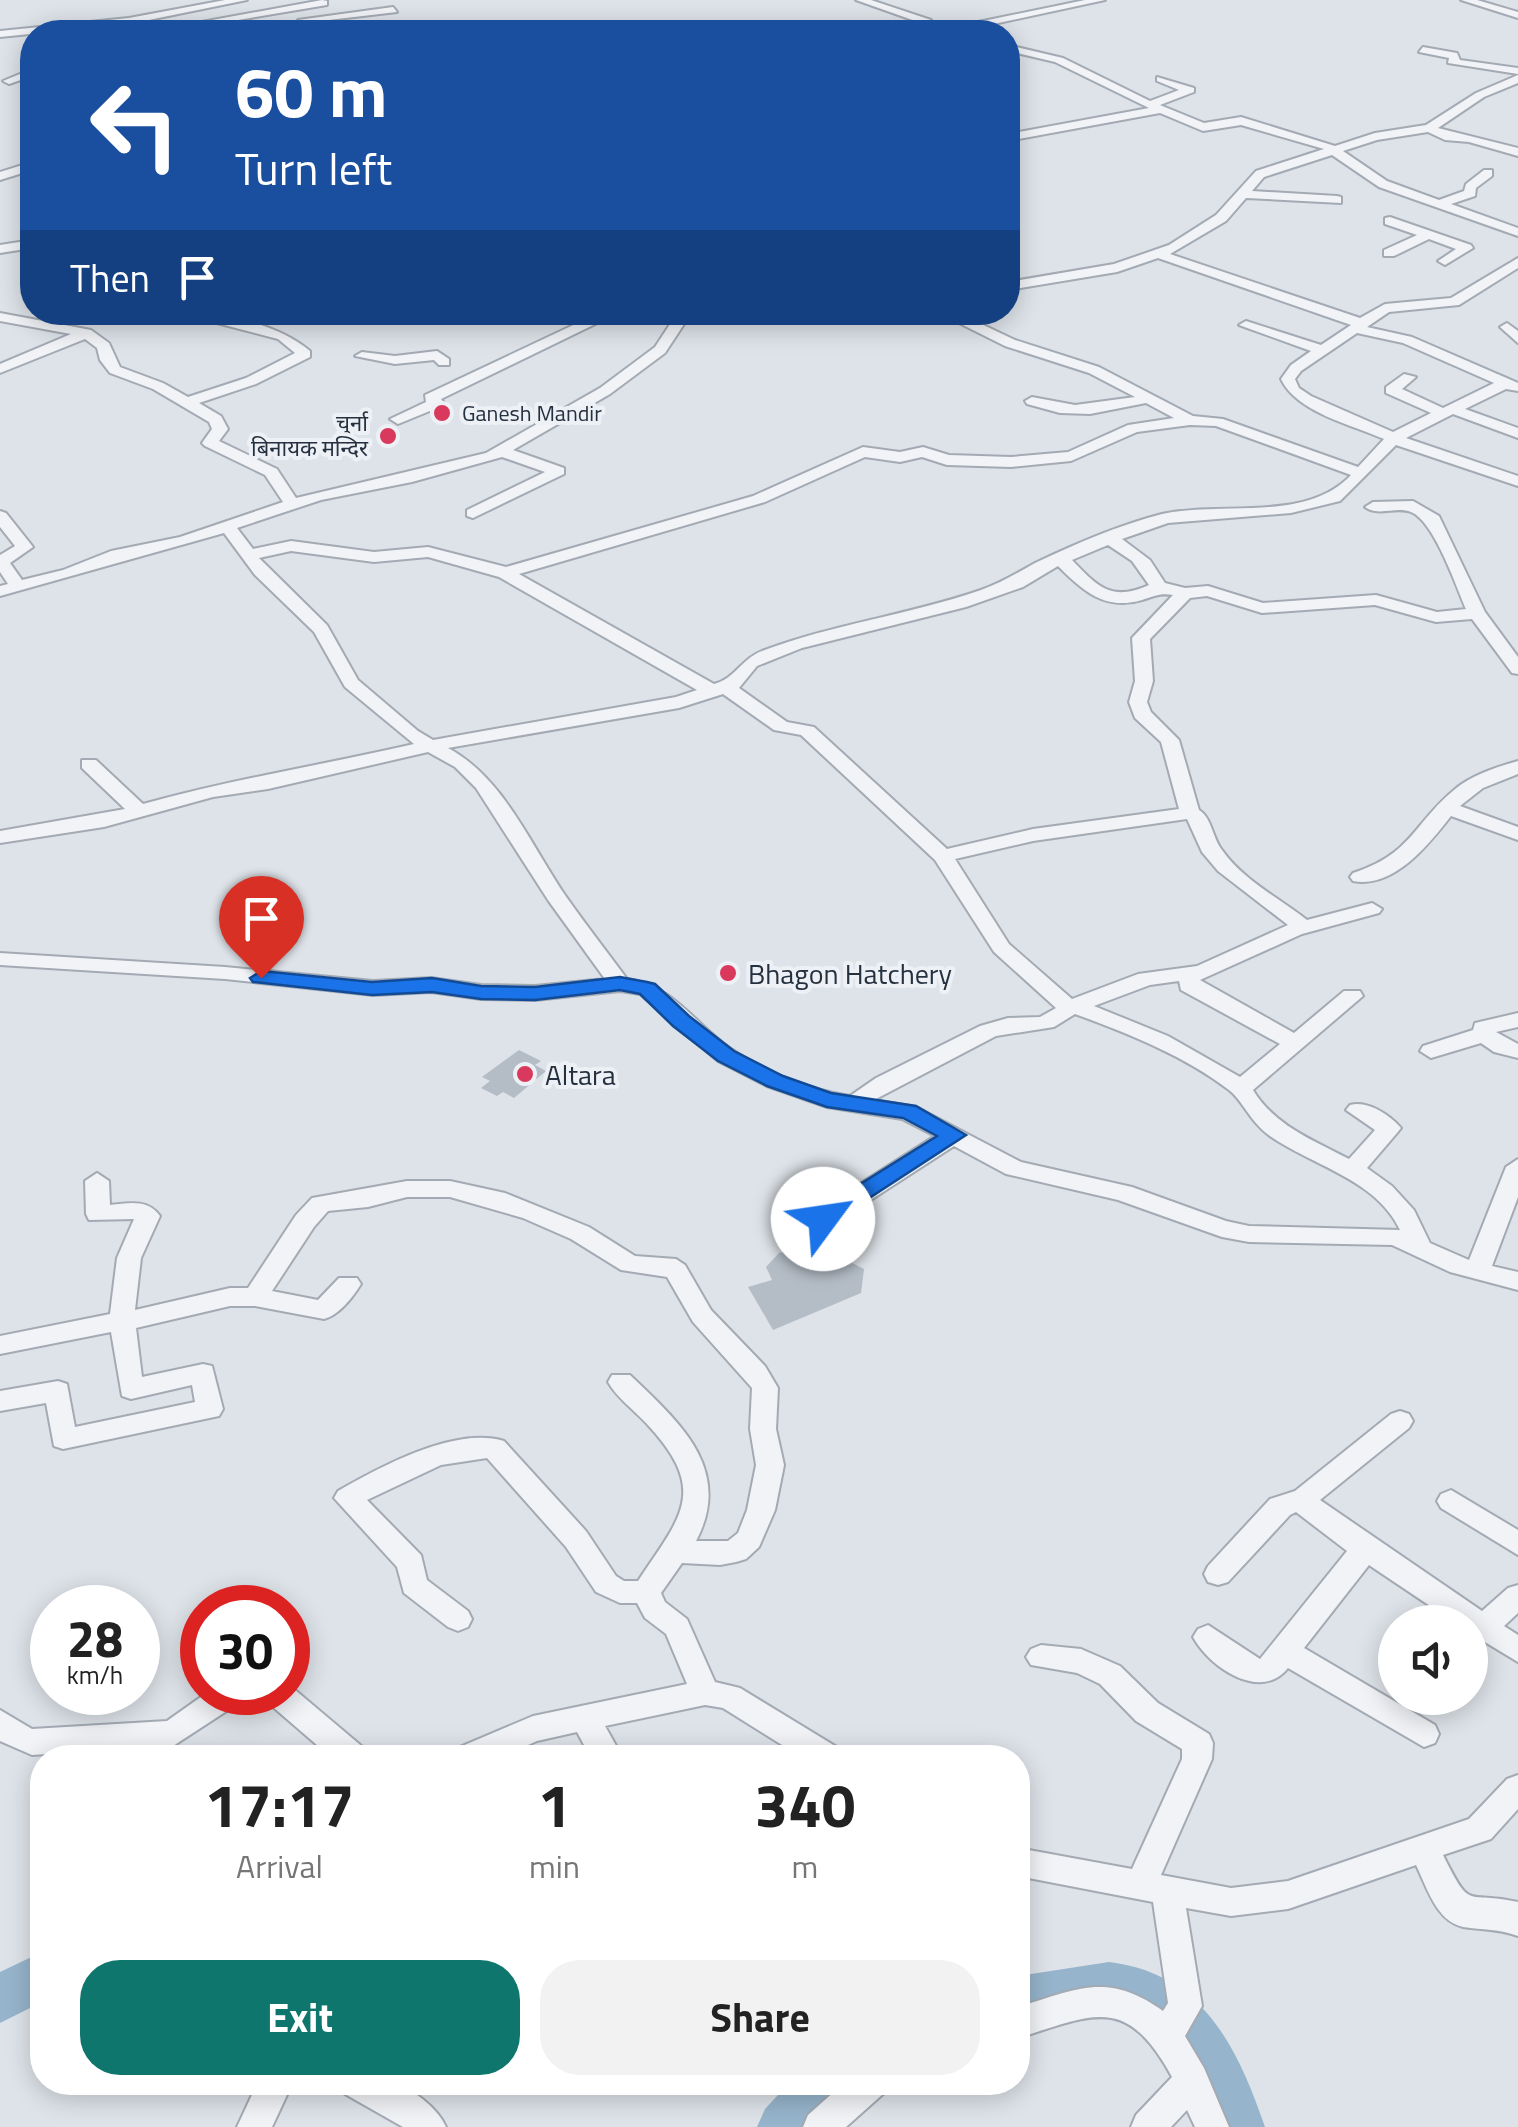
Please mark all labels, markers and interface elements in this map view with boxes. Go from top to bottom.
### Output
text: 60 m [235,38,388,144]
icon: left [70,60,200,190]
text: Turn left [235,134,392,202]
text: Then [70,249,150,307]
icon: arrive [170,250,225,305]
place label: Ganesh Mandir [462,396,602,430]
marker: Ganesh Mandir [431,402,453,424]
place label: चुर्ना बिनायक मन्दिर [251,406,369,465]
marker: चुर्ना बिनायक मन्दिर [377,425,399,447]
pin [219,876,304,979]
icon: arrive [234,891,289,946]
place label: Bhagon Hatchery [748,952,952,995]
marker: Bhagon Hatchery [717,962,739,984]
place label: Altara [545,1053,616,1096]
marker: Altara [514,1063,536,1085]
position arrow [771,1167,875,1271]
speed limit sign: 30 [180,1585,310,1715]
text: 28 [67,1600,123,1676]
map controls [1378,1605,1488,1715]
button: sound [1378,1605,1488,1715]
text: km/h [67,1656,123,1694]
text: 17:17 [205,1759,354,1850]
text: 1 [538,1759,571,1850]
text: 340 [755,1759,855,1850]
text: Arrival [236,1842,323,1890]
text: min [529,1842,580,1890]
text: m [792,1842,818,1890]
button: Exit [80,1960,520,2075]
button: Share [540,1960,980,2075]

